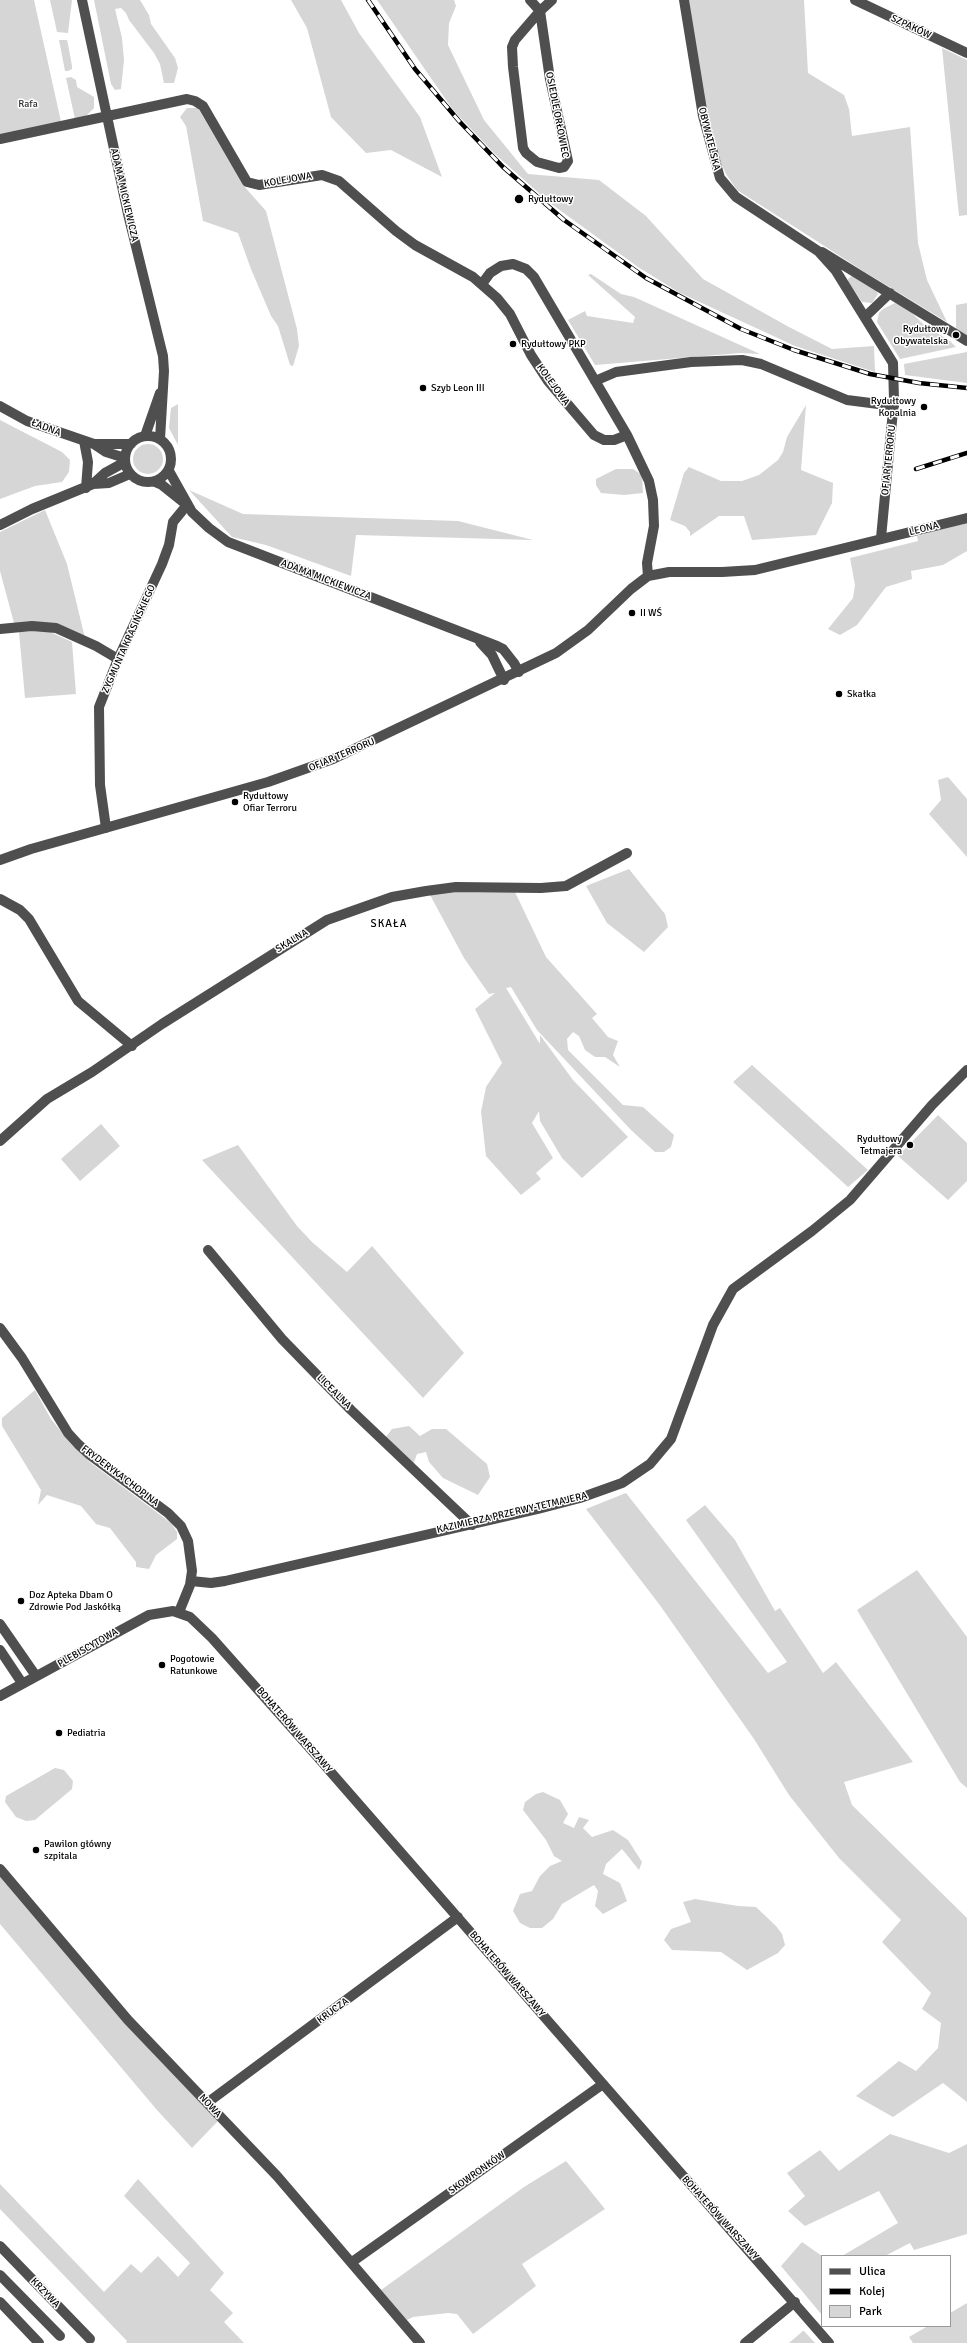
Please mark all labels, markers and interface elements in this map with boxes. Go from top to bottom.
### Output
street label: SZPAKÓW [889,12,933,42]
street label: OSIEDLE ORŁOWIEC [543,71,571,159]
park label: Rafa [18,98,38,110]
street label: OBYWATELSKA [695,106,723,172]
street label: ADAMA MICKIEWICZA [107,147,141,243]
street label: KOLEJOWA [263,170,313,190]
marker: Rydułtowy [513,193,525,205]
place label: Rydułtowy [528,193,573,205]
place label: Rydułtowy Obywatelska [894,323,948,346]
marker: Rydułtowy Obywatelska [951,330,961,340]
place label: Rydułtowy PKP [521,338,586,350]
marker: Rydułtowy PKP [508,339,518,349]
street label: KOLEJOWA [534,362,572,408]
place label: Szyb Leon III [431,382,485,394]
marker: Szyb Leon III [418,383,428,393]
place label: Rydułtowy Kopalnia [871,395,916,418]
marker: Rydułtowy Kopalnia [919,402,929,412]
street label: ŁADNA [30,417,62,439]
street label: OFIAR TERRORU [879,424,899,496]
street label: LEONA [908,520,940,538]
street label: ADAMA MICKIEWICZA [279,557,373,603]
street label: ZYGMUNTA KRASIŃSKIEGO [100,583,158,695]
place label: II WŚ [640,607,662,619]
marker: II WŚ [627,608,637,618]
place label: Skałka [847,688,876,700]
marker: Skałka [834,689,844,699]
street label: OFIAR TERRORU [307,736,377,774]
place label: Rydułtowy Ofiar Terroru [243,790,297,814]
marker: Rydułtowy Ofiar Terroru [230,797,240,807]
district label: SKAŁA [371,917,407,931]
street label: SKALNA [274,927,310,955]
place label: Rydułtowy Tetmajera [857,1133,902,1156]
marker: Rydułtowy Tetmajera [905,1140,915,1150]
street label: LICEALNA [314,1372,354,1412]
street label: FRYDERYKA CHOPINA [79,1443,161,1509]
street label: KAZIMIERZA PRZERWY-TETMAJERA [436,1490,588,1536]
place label: Doz Apteka Dbam O Zdrowie Pod Jaskółką [29,1589,121,1612]
marker: Doz Apteka Dbam O Zdrowie Pod Jaskółką [16,1596,26,1606]
street label: PLEBISCYTOWA [56,1626,120,1670]
place label: Pogotowie Ratunkowe [170,1653,217,1676]
marker: Pogotowie Ratunkowe [157,1660,167,1670]
street label: BOHATERÓW WARSZAWY [254,1685,334,1775]
place label: Pediatria [67,1727,105,1739]
marker: Pediatria [54,1728,64,1738]
place label: Pawilon główny szpitala [44,1838,111,1862]
marker: Pawilon główny szpitala [31,1845,41,1855]
street label: BOHATERÓW WARSZAWY [467,1929,547,2019]
street label: KRUCZA [315,1996,351,2026]
street label: NOWA [196,2092,224,2120]
street label: SKOWRONKÓW [446,2149,508,2197]
street label: BOHATERÓW WARSZAWY [679,2173,761,2263]
legend [821,2255,951,2327]
text: Ulica [859,2264,886,2279]
street label: KRZYWA [28,2276,62,2310]
text: Kolej [859,2284,885,2299]
text: Park [859,2304,882,2319]

